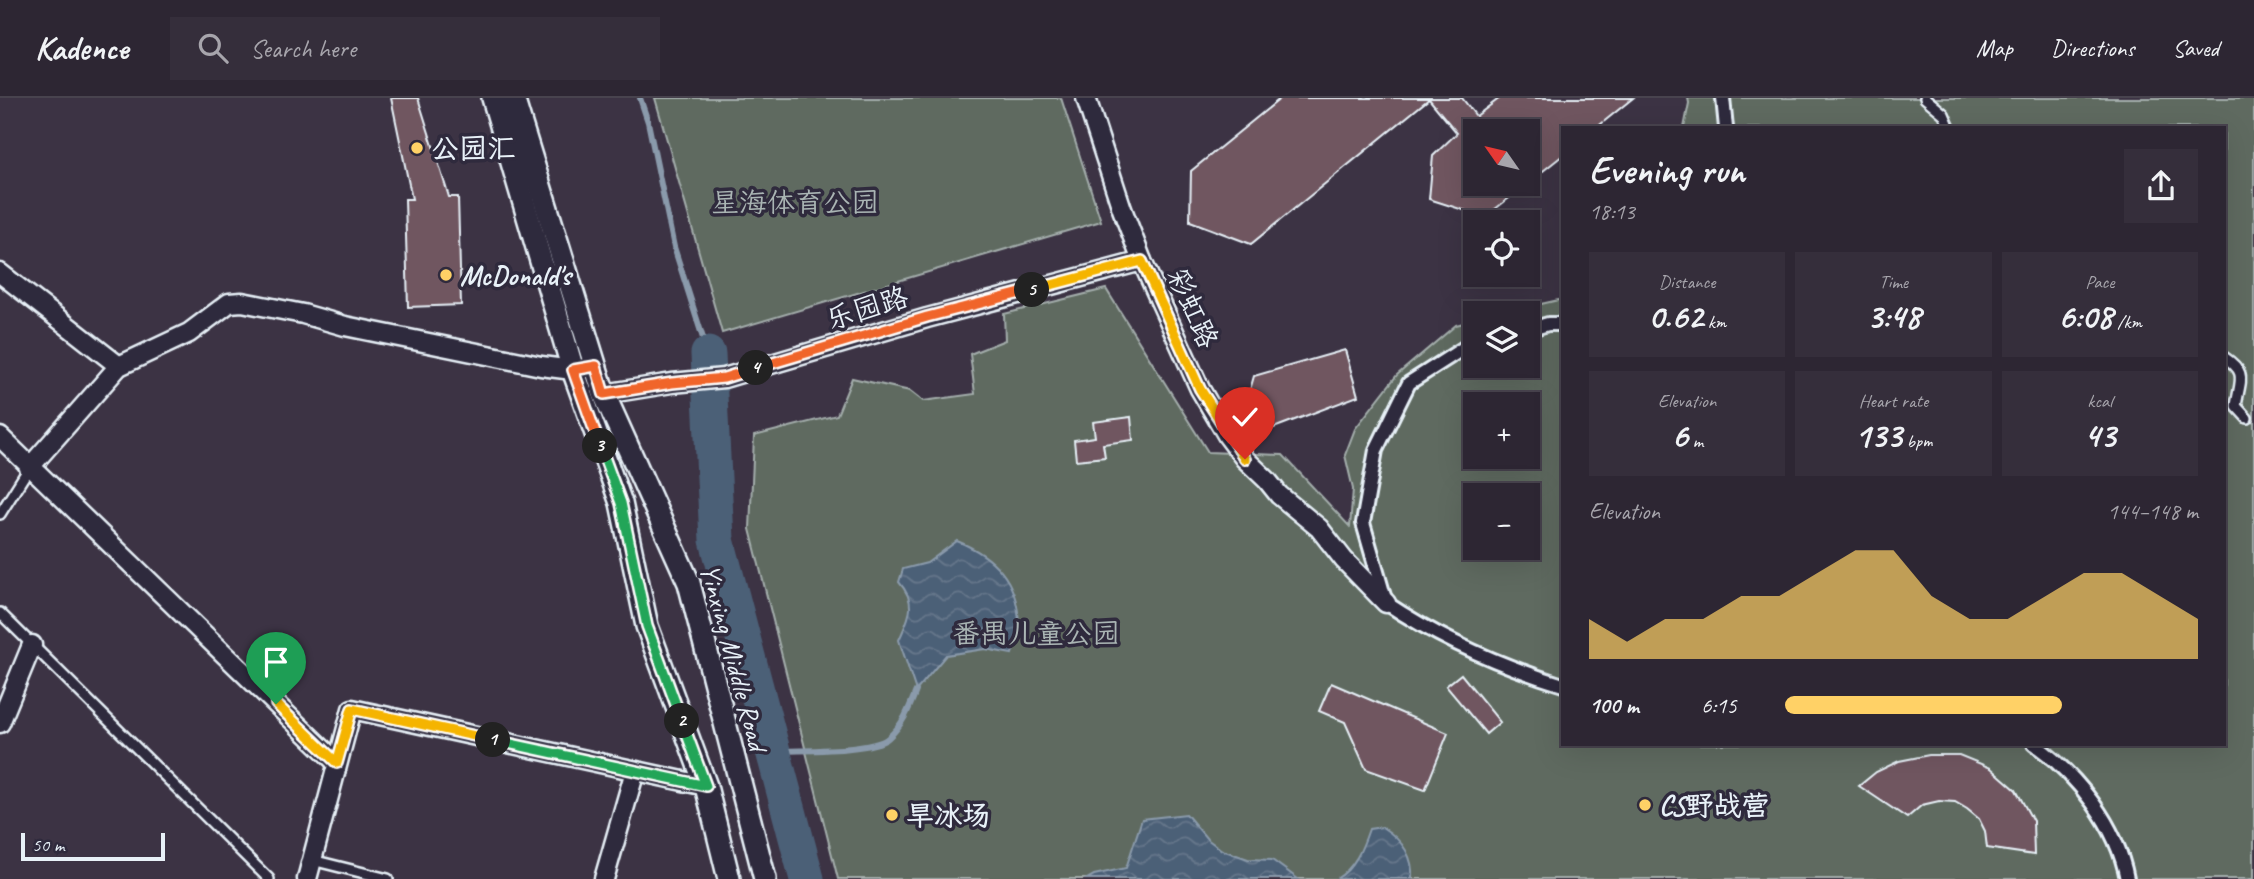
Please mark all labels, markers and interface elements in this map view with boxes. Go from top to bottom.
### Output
search box [170,17,660,80]
text: Kadence [35,27,128,69]
icon: search [194,29,232,67]
text: Search here [250,32,356,65]
text: Map [1976,33,2013,63]
text: Directions [2051,33,2134,63]
text: Saved [2172,33,2219,63]
north arrow [1463,119,1540,196]
map controls [1463,119,1540,560]
place label: 公园汇 [431,131,515,166]
marker: 公园汇 [409,140,425,156]
text: Evening run [1589,147,1745,194]
button: share [2124,149,2198,223]
park label: 星海体育公园 [711,185,879,220]
text: 18:13 [1589,197,1635,226]
button: locate [1463,210,1540,287]
place label: McDonald's [460,258,574,293]
street label: 彩虹路 [1160,263,1226,353]
marker: McDonald's [438,267,454,283]
text: Distance [1659,270,1716,294]
text: Time [1879,270,1908,294]
text: Pace [2085,270,2114,294]
pin: 5 [1014,272,1050,308]
text: 5 [1027,277,1036,301]
street label: 乐园路 [822,279,912,337]
text: 0.62 [1648,294,1703,339]
text: 3:48 [1866,294,1921,339]
text: 6:08 [2058,294,2113,339]
button: layers [1463,301,1540,378]
text: km [1703,310,1726,334]
text: /km [2113,310,2142,334]
pin: 4 [738,350,774,386]
text: 4 [751,355,760,379]
pin [1215,387,1275,459]
text: Elevation [1658,389,1716,413]
text: Heart rate [1859,389,1928,413]
text: kcal [2087,389,2112,413]
button: + [1463,392,1540,469]
icon: check [1226,398,1264,436]
text: 6 [1671,413,1688,458]
text: 133 [1855,413,1902,458]
text: 43 [2084,413,2116,458]
pin: 3 [582,428,618,464]
text: m [1688,429,1703,453]
text: bpm [1902,429,1932,453]
text: 3 [595,433,604,457]
button: − [1463,483,1540,560]
text: Elevation [1589,497,1660,526]
text: 144–148 m [2107,497,2198,526]
street label: Yinxing Middle Road [692,560,777,758]
park label: 番禺儿童公园 [952,616,1120,651]
pin [246,632,306,704]
icon: arrive [257,643,295,681]
text: 100 m [1589,691,1639,720]
text: 6:15 [1701,691,1737,720]
pin: 2 [664,704,700,738]
text: 2 [677,708,686,732]
pin: 1 [476,722,510,758]
text: 1 [488,727,497,751]
place label: CS野战营 [1659,788,1769,823]
marker: CS野战营 [1637,797,1653,813]
place label: 旱冰场 [906,798,990,833]
marker: 旱冰场 [884,807,900,823]
scale bar [21,830,164,862]
text: 50 m [32,833,64,857]

